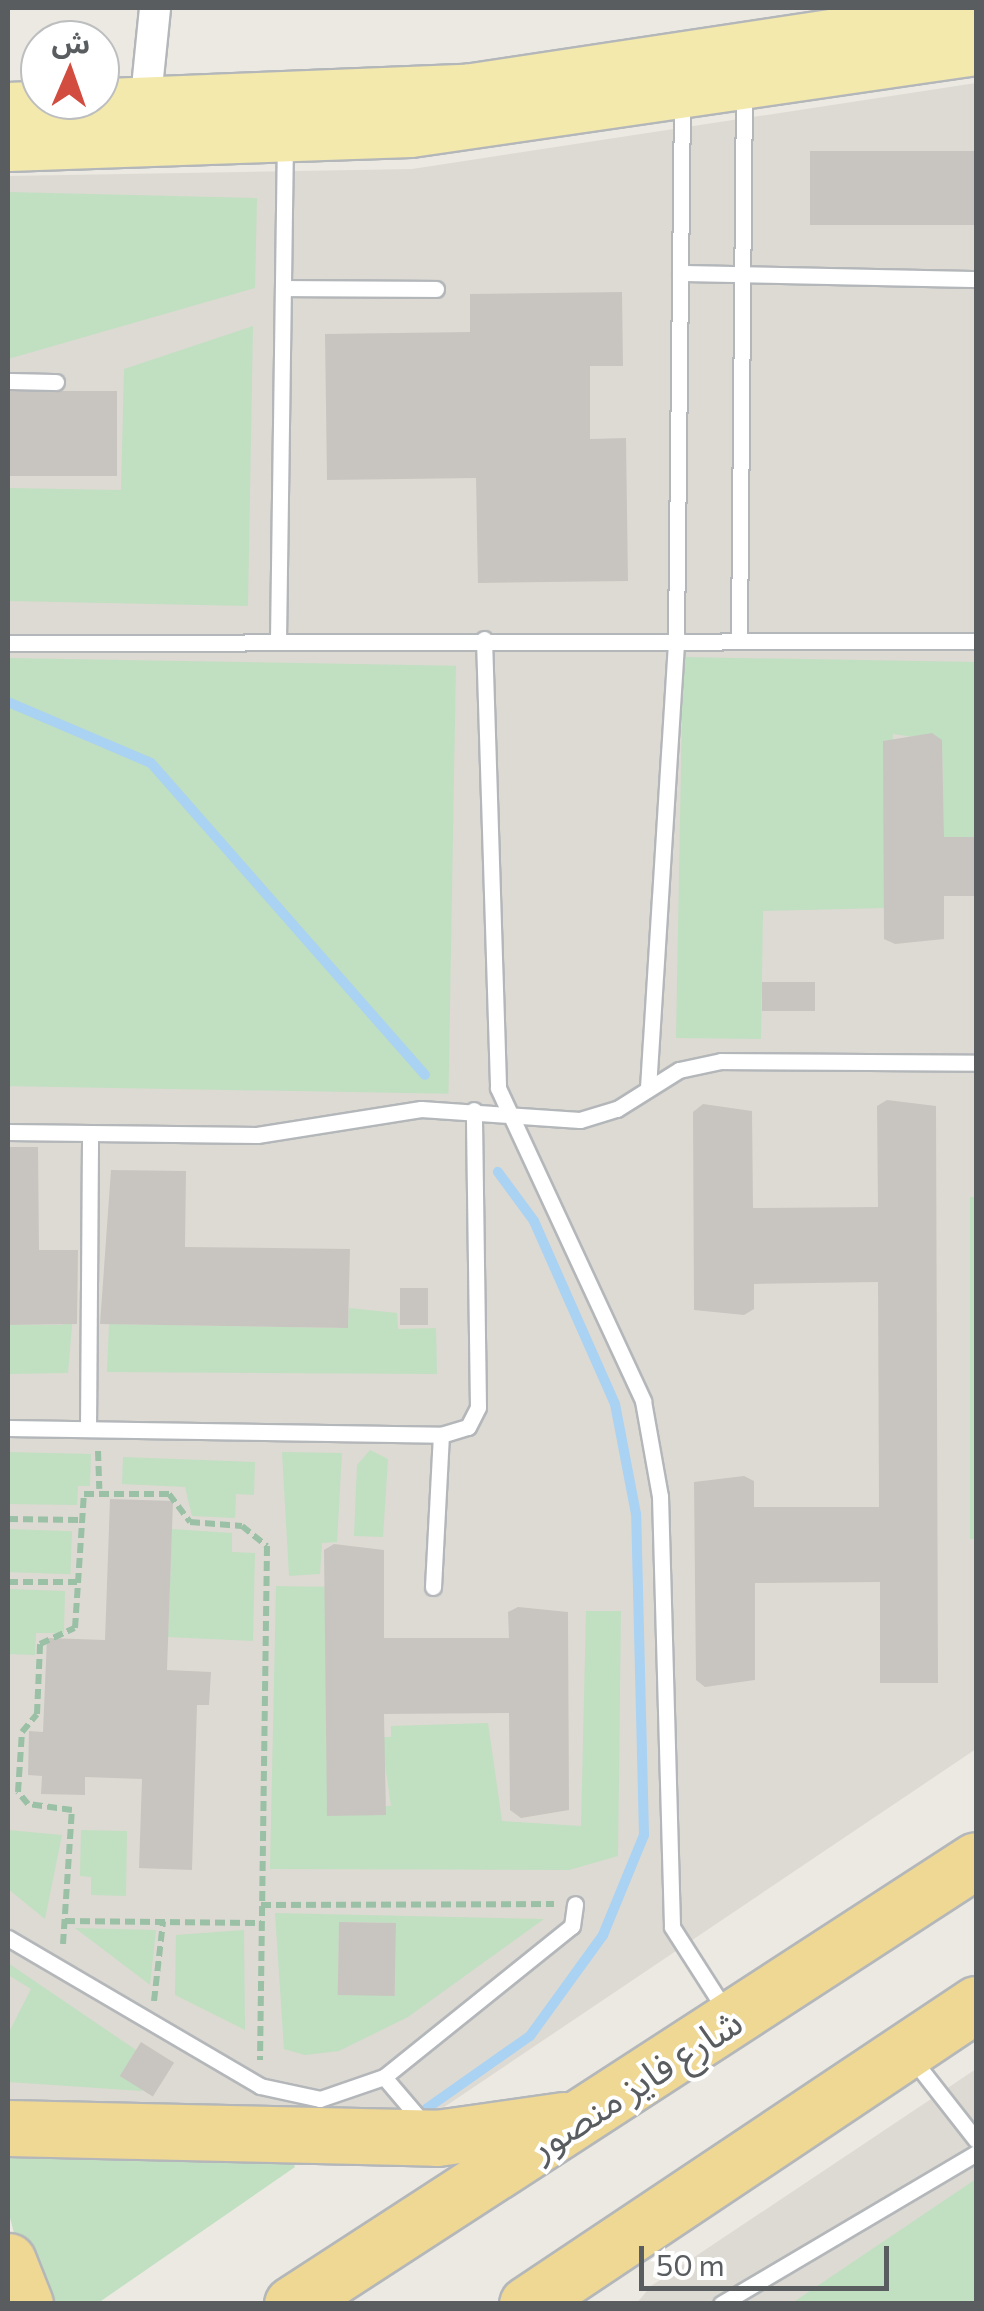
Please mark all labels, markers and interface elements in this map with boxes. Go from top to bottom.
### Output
north arrow [20,20,120,120]
text: ش [51,24,91,60]
street label: شارع فايز منصور [520,1997,750,2169]
scale bar [644,2226,894,2288]
text: 50 m [656,2245,725,2282]

